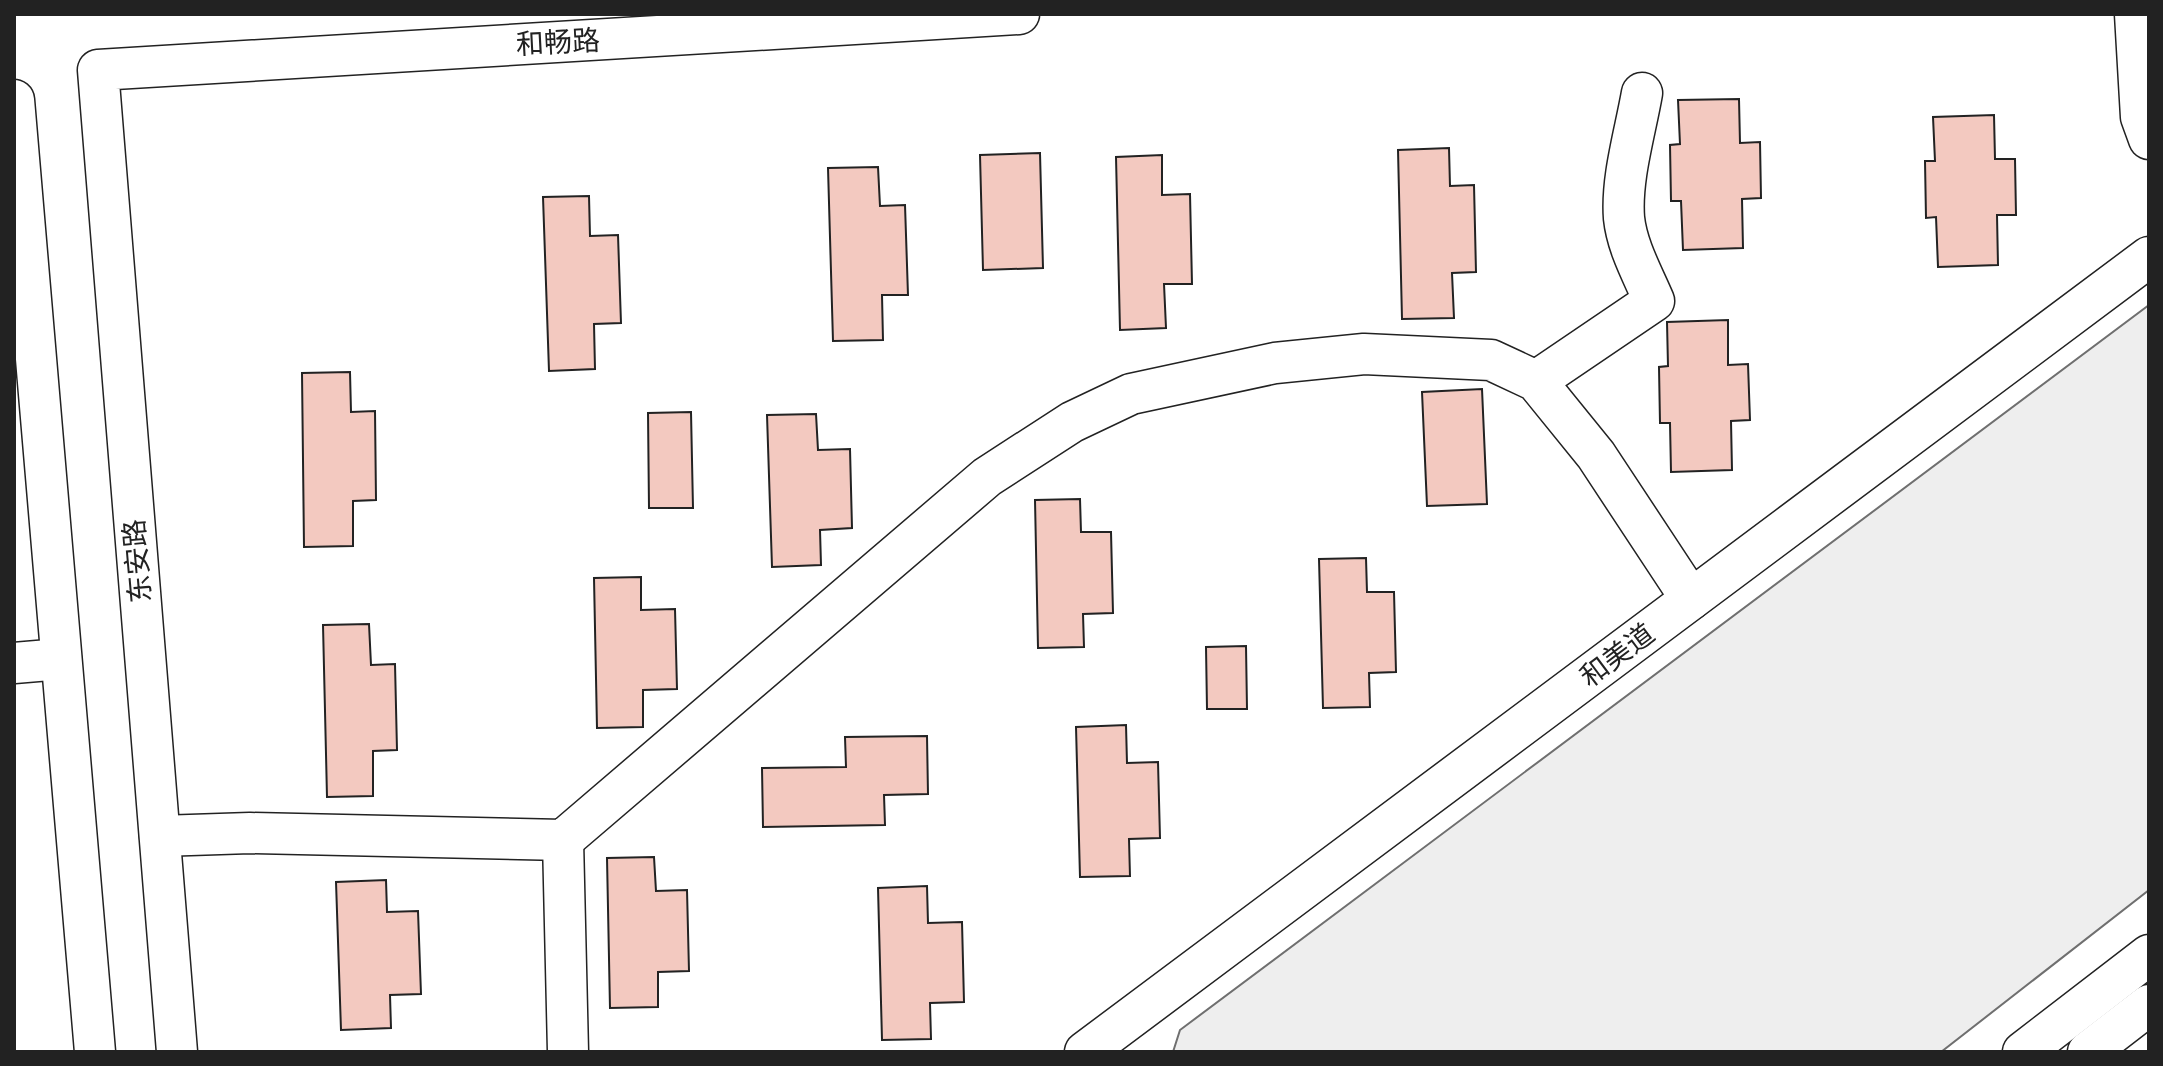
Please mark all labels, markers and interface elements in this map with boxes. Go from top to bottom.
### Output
street label: 和畅路 [515,22,601,64]
street label: 东安路 [115,517,161,604]
street label: 和美道 [1573,615,1663,696]

